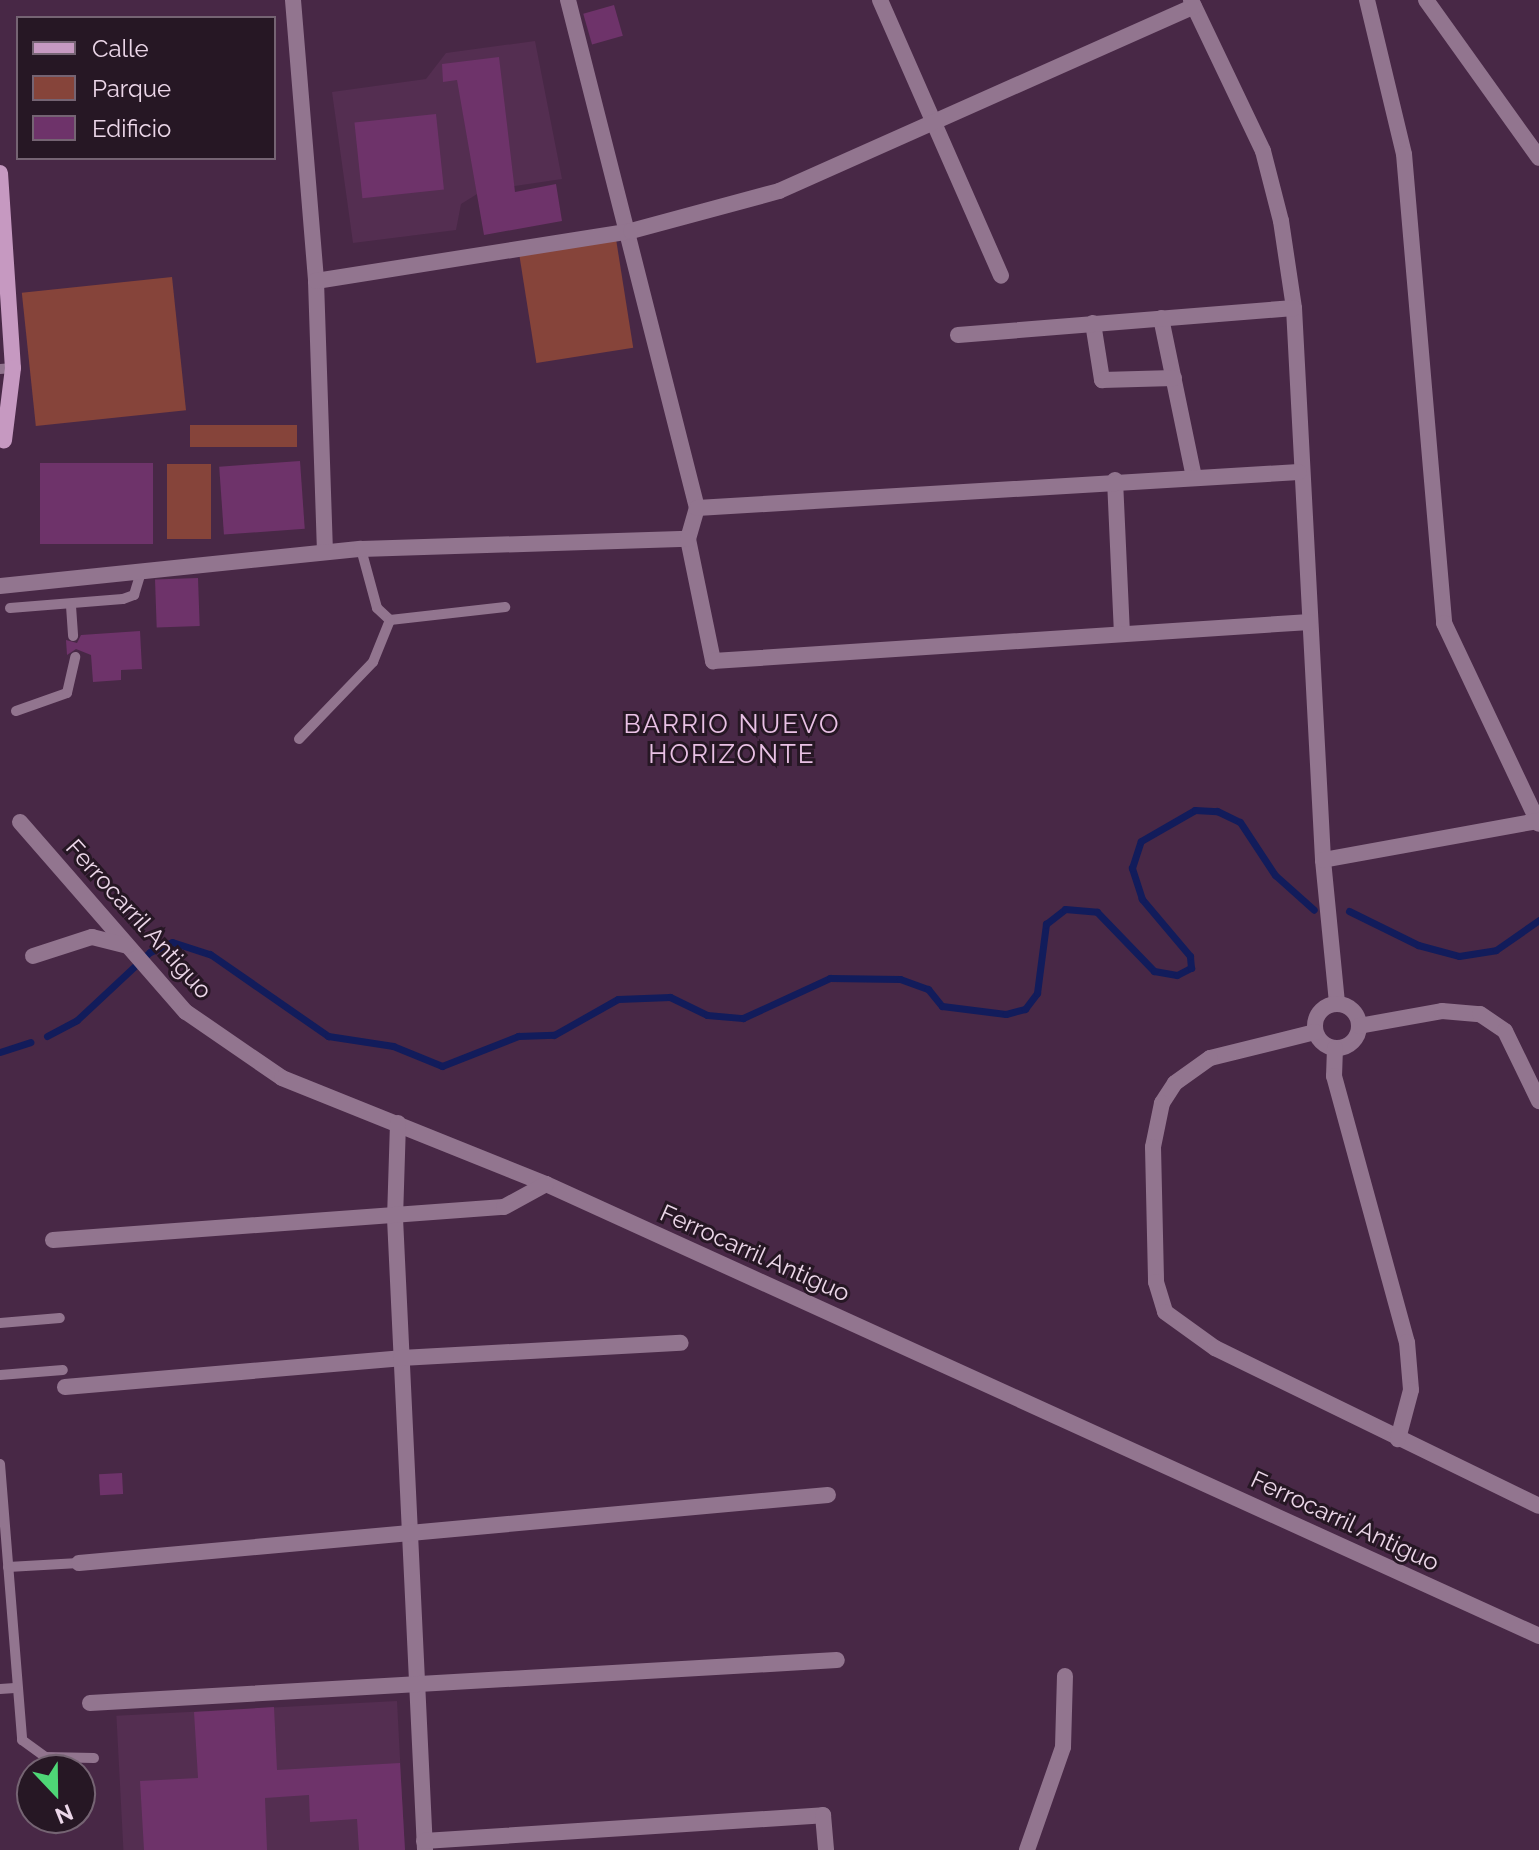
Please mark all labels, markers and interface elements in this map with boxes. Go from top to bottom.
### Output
legend [16,16,276,160]
text: Calle [92,34,149,63]
text: Parque [92,74,171,103]
text: Edificio [92,114,171,143]
district label: BARRIO NUEVO HORIZONTE [623,709,841,770]
street label: Ferrocarril Antiguo [59,833,219,1005]
street label: Ferrocarril Antiguo [655,1198,855,1308]
street label: Ferrocarril Antiguo [1246,1464,1444,1578]
north arrow [16,1754,96,1834]
text: N [52,1799,77,1830]

